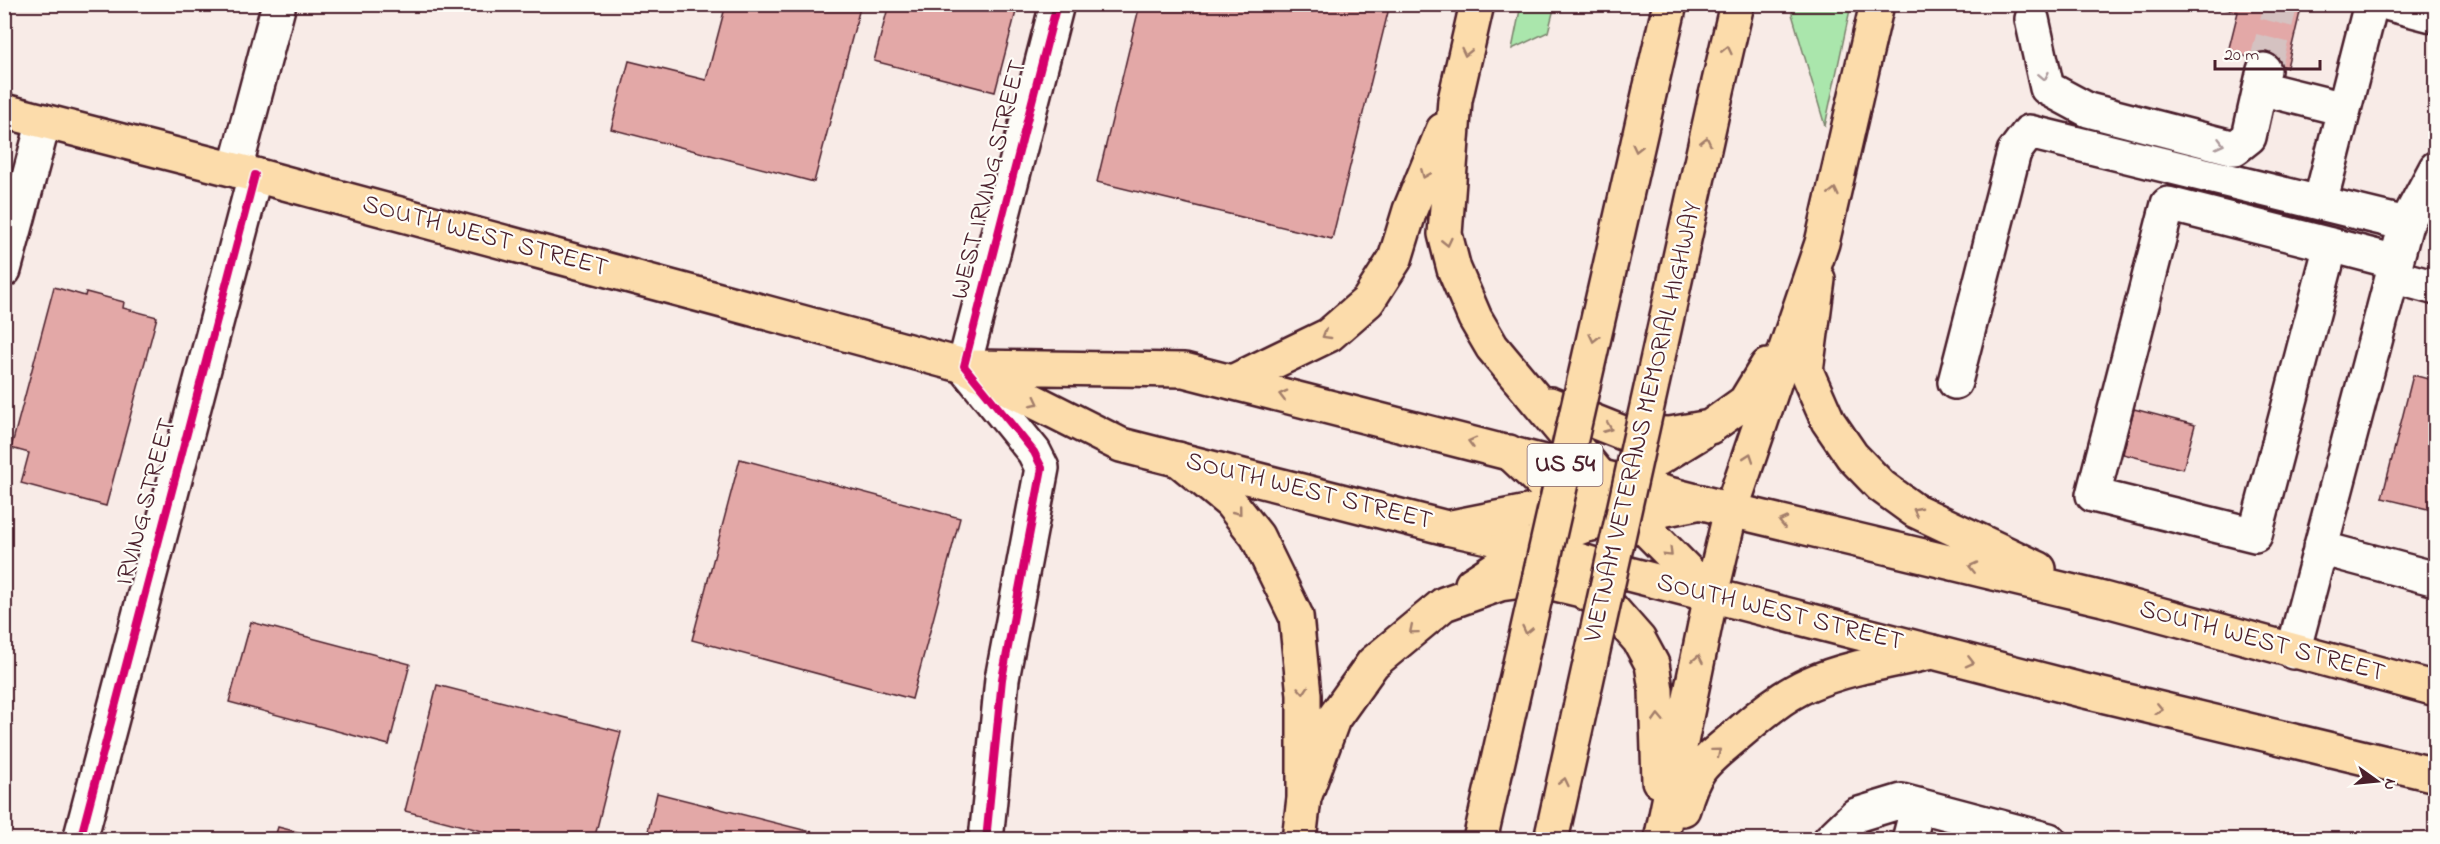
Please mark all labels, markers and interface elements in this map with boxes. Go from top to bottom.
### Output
scale bar [2215,33,2320,71]
text: 20 m [2224,43,2259,69]
one-way arrow [1719,45,1732,55]
one-way arrow [1461,47,1474,57]
street label: WEST IRVING STREET [942,56,1038,304]
one-way arrow [2037,71,2050,81]
one-way arrow [1699,136,1712,146]
one-way arrow [2215,137,2225,150]
one-way arrow [1631,142,1644,152]
one-way arrow [1420,168,1432,179]
street label: SOUTH WEST STREET [358,186,612,288]
one-way arrow [1827,187,1840,197]
street label: VIETNAM VETERANS MEMORIAL HIGHWAY [1575,198,1713,647]
one-way arrow [1440,237,1453,247]
one-way arrow [1322,328,1332,340]
one-way arrow [1588,332,1601,342]
one-way arrow [1278,389,1288,402]
one-way arrow [1029,395,1040,406]
street label: IRVING STREET [106,414,188,590]
one-way arrow [1603,420,1613,433]
one-way arrow [1467,437,1477,450]
street label: SOUTH WEST STREET [1182,443,1436,541]
road number: US 54 [1528,444,1602,486]
one-way arrow [1741,452,1754,463]
one-way arrow [1230,504,1241,515]
one-way arrow [1913,507,1924,518]
one-way arrow [1778,517,1788,530]
one-way arrow [1662,545,1673,556]
one-way arrow [1968,561,1978,574]
street label: SOUTH WEST STREET [1653,564,1907,662]
street label: SOUTH WEST STREET [2135,591,2389,693]
one-way arrow [1409,623,1420,634]
one-way arrow [1522,625,1535,635]
one-way arrow [1691,654,1704,664]
one-way arrow [1964,654,1974,667]
one-way arrow [1296,685,1309,694]
one-way arrow [2154,701,2164,714]
one-way arrow [1652,714,1665,723]
one-way arrow [1710,748,1721,759]
north arrow [2347,751,2407,811]
text: N [2377,776,2403,793]
one-way arrow [1557,778,1570,788]

